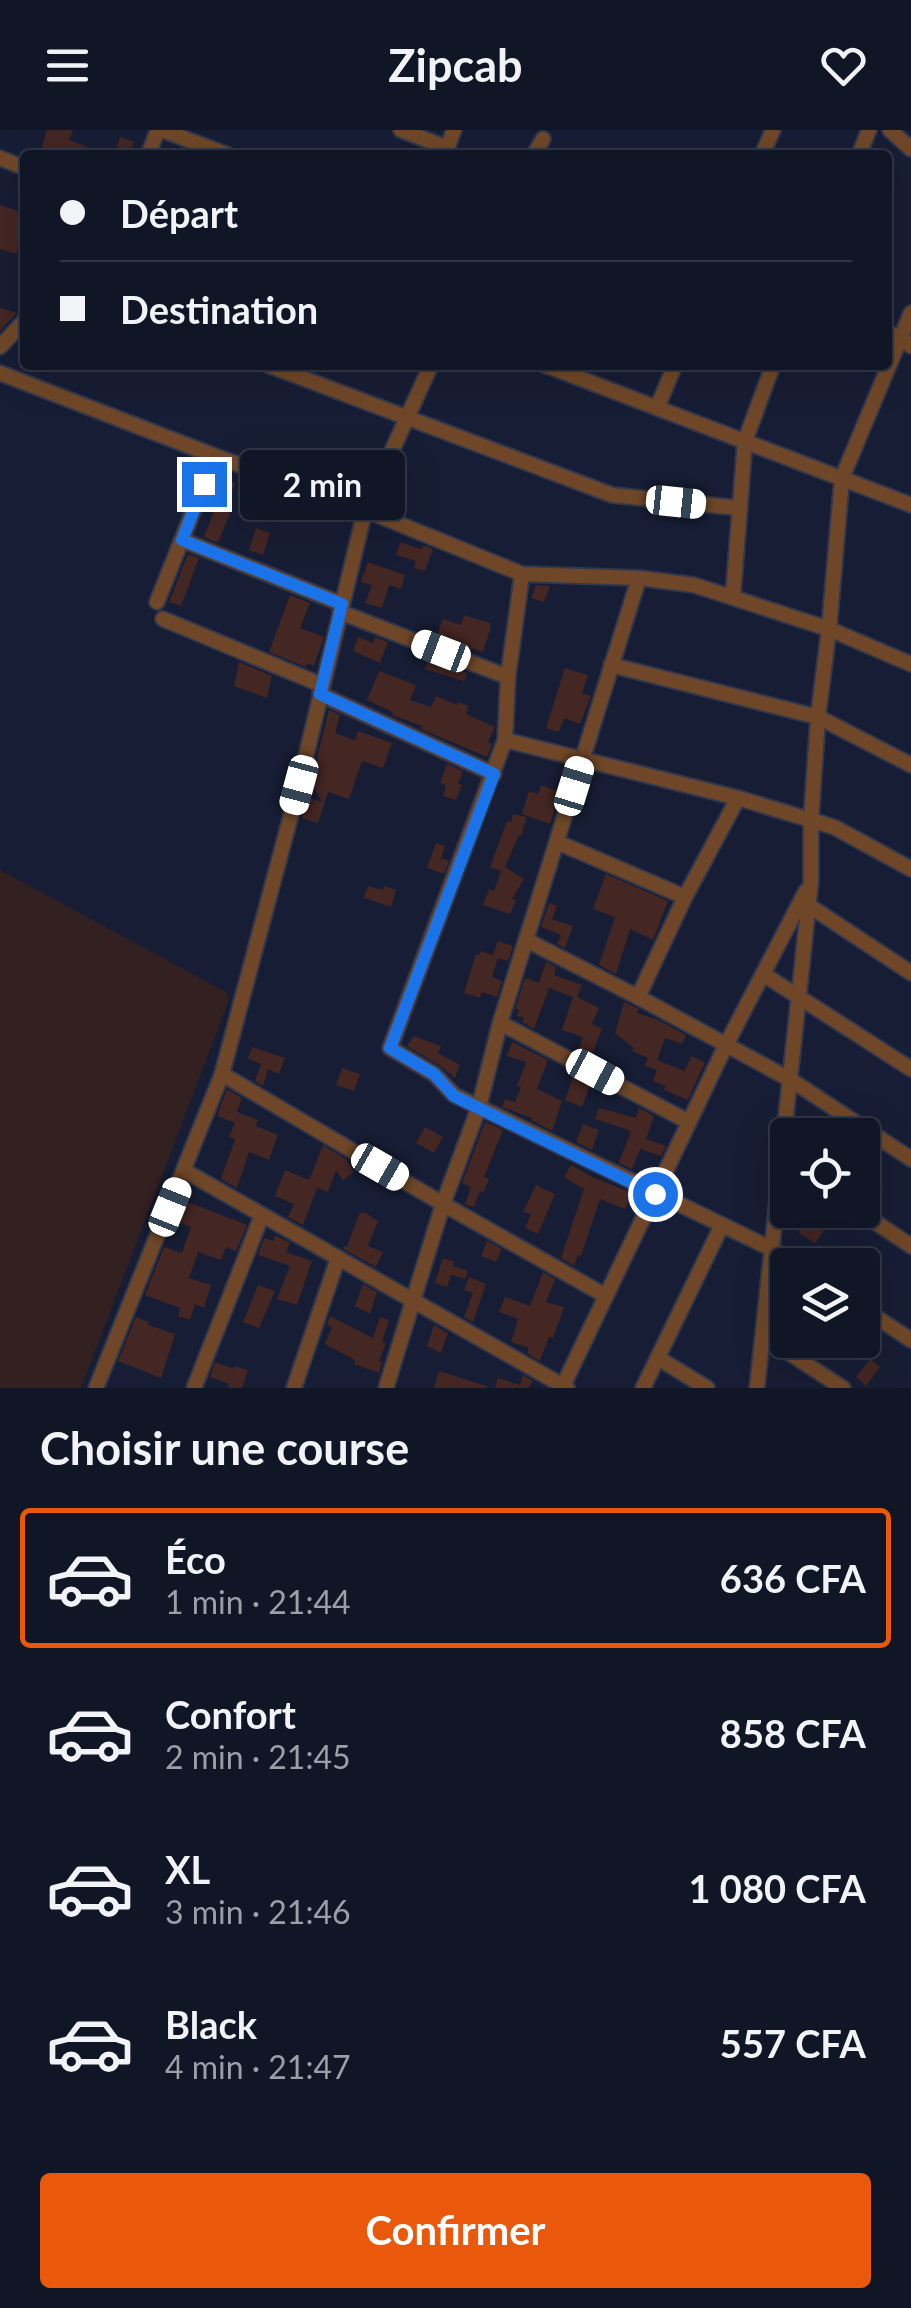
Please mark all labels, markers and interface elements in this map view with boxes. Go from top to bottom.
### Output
icon: menu [40,38,95,93]
text: Zipcab [388,38,523,92]
icon: heart [816,38,871,93]
text: Départ [120,190,238,236]
text: Destination [120,286,318,332]
callout: 2 min [239,449,404,519]
route end [182,462,227,507]
text: 2 min [283,465,362,504]
car [645,484,707,520]
car [408,626,474,676]
car [277,752,321,818]
car [551,753,597,819]
car [561,1045,629,1099]
map controls [770,1118,880,1358]
button: locate [770,1118,880,1228]
car [347,1139,413,1195]
route start [633,1172,678,1217]
car [145,1174,195,1240]
button: layers [770,1248,880,1358]
text: Choisir une course [40,1421,409,1475]
icon: car [45,1533,135,1623]
text: Éco [165,1536,226,1582]
text: 636 CFA [720,1555,866,1601]
text: 1 min · 21:44 [165,1582,351,1621]
icon: car [45,1688,135,1778]
text: Confort [165,1691,296,1737]
text: 858 CFA [720,1710,866,1756]
text: 2 min · 21:45 [165,1737,351,1776]
icon: car [45,1843,135,1933]
text: XL [165,1846,210,1892]
text: 1 080 CFA [689,1865,866,1911]
text: 3 min · 21:46 [165,1892,351,1931]
icon: car [45,1998,135,2088]
text: Black [165,2001,257,2047]
text: 557 CFA [720,2020,866,2066]
text: 4 min · 21:47 [165,2047,351,2086]
button: Confirmer [40,2173,871,2288]

